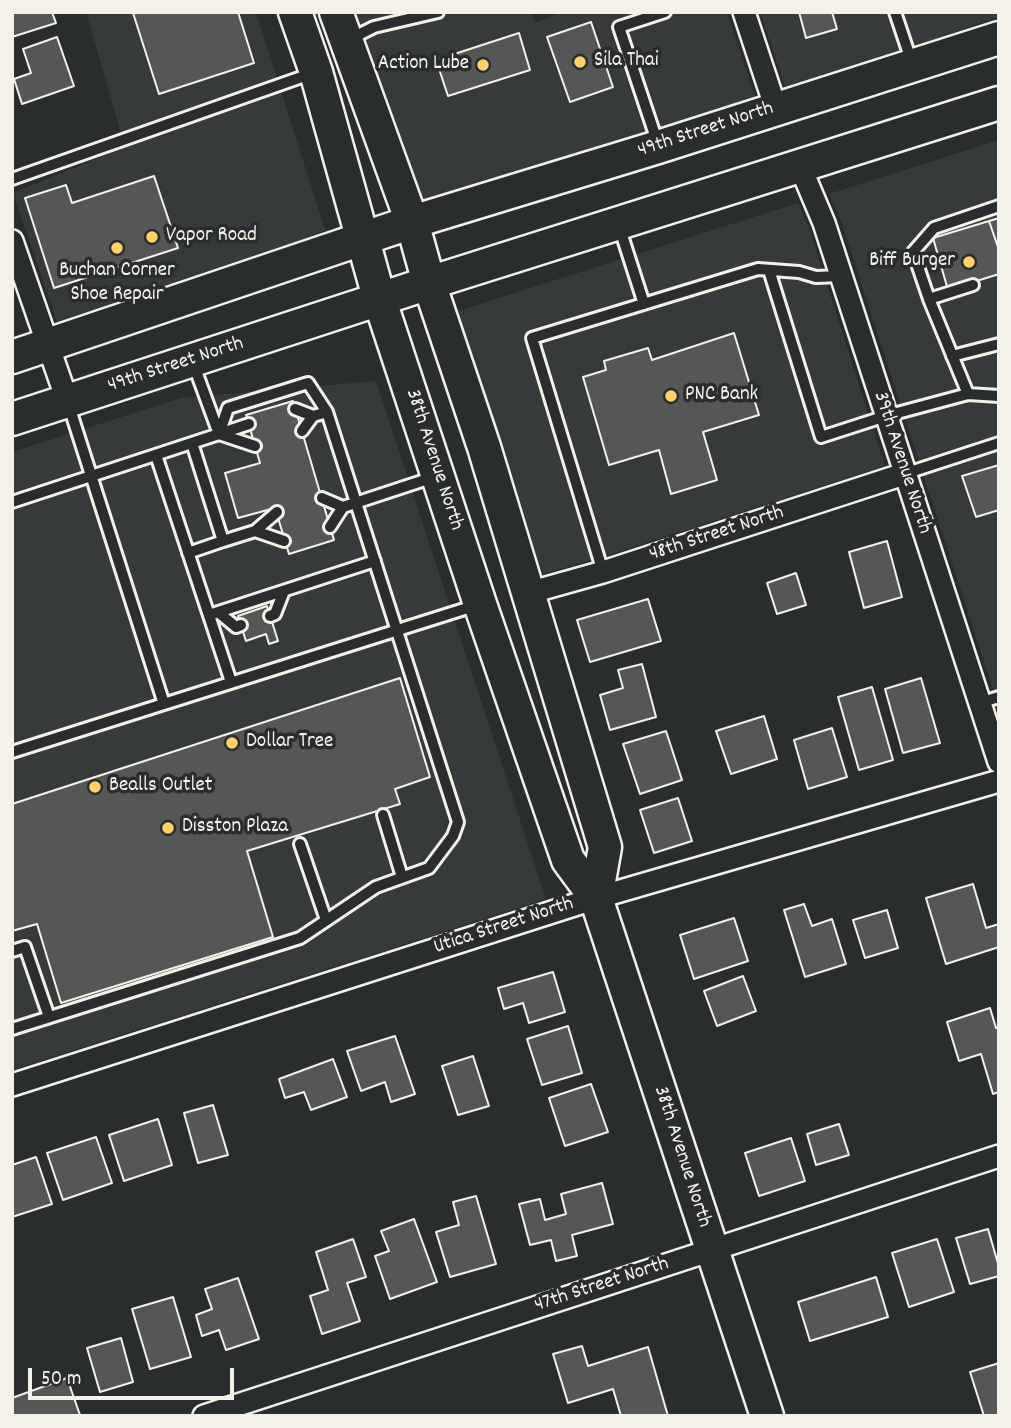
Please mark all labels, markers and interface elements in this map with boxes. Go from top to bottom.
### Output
place label: Sila Thai [594,49,658,75]
place label: Action Lube [378,52,469,78]
marker: Sila Thai [572,54,588,70]
marker: Action Lube [475,57,491,73]
street label: 49th Street North [635,97,777,165]
place label: Vapor Road [166,224,257,250]
marker: Vapor Road [144,229,160,245]
marker: Buchan Corner Shoe Repair [109,240,125,256]
place label: Biff Burger [869,249,955,275]
marker: Biff Burger [961,254,977,270]
place label: Buchan Corner Shoe Repair [59,259,175,309]
street label: 49th Street North [105,332,247,400]
place label: PNC Bank [685,383,758,409]
street label: 38th Avenue North [398,386,468,534]
marker: PNC Bank [663,388,679,404]
street label: 39th Avenue North [866,389,936,537]
street label: 48th Street North [647,501,787,569]
place label: Dollar Tree [246,730,333,756]
marker: Dollar Tree [224,735,240,751]
place label: Bealls Outlet [109,774,213,800]
marker: Bealls Outlet [87,779,103,795]
place label: Disston Plaza [182,815,288,841]
marker: Disston Plaza [160,820,176,836]
street label: Utica Street North [431,893,577,961]
street label: 38th Avenue North [646,1083,716,1231]
street label: 47th Street North [532,1252,672,1320]
scale bar [32,1354,238,1398]
text: 50 m [41,1365,81,1395]

